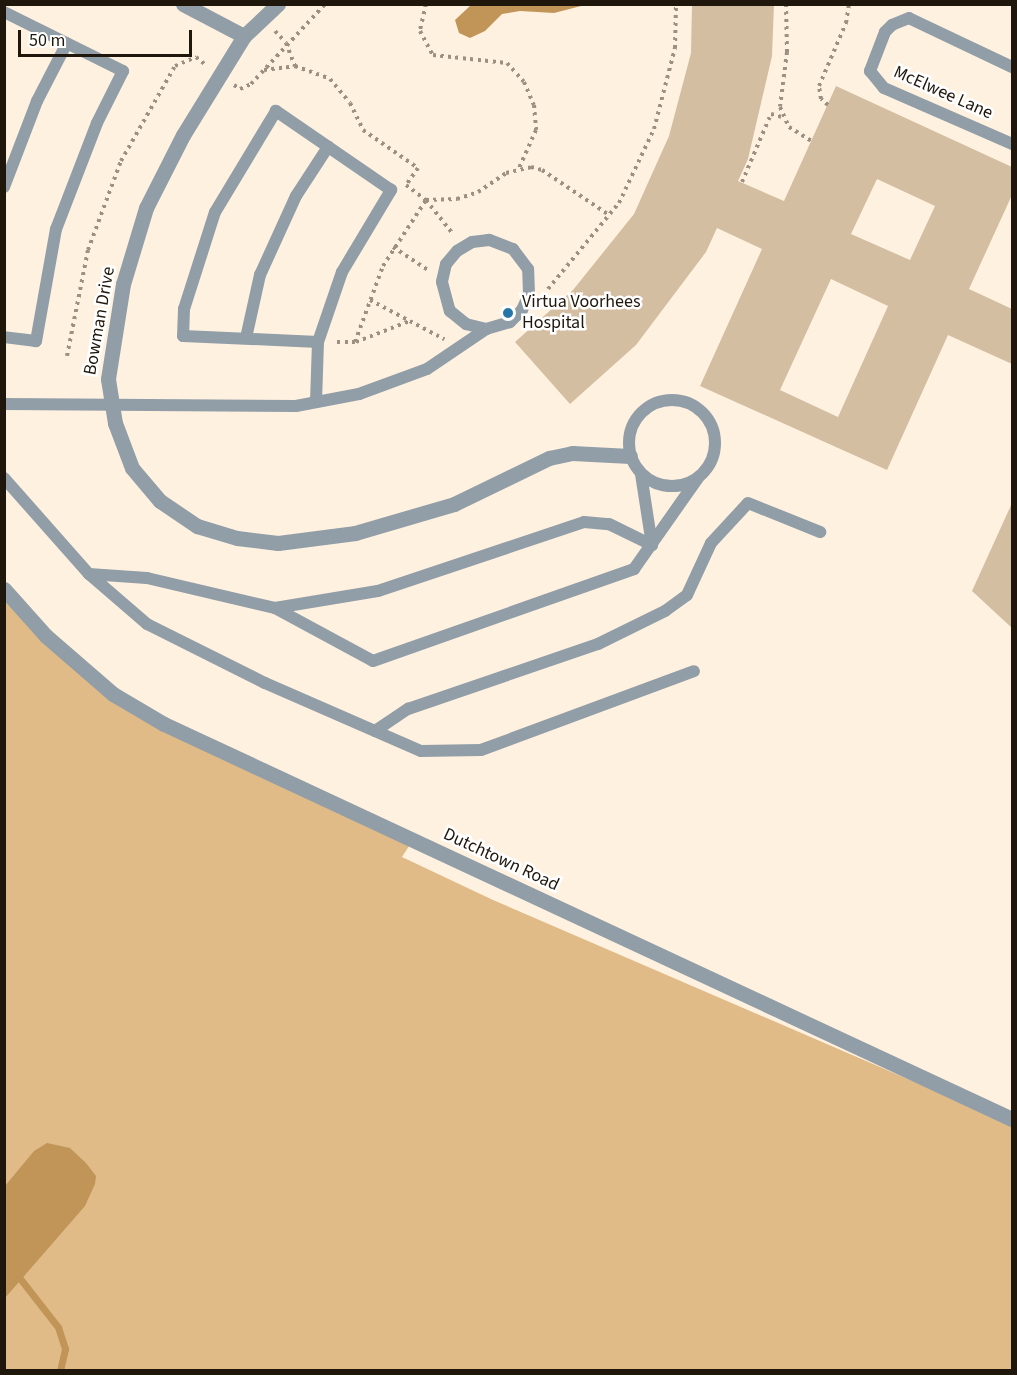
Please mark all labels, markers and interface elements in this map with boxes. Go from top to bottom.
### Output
scale bar [21,18,195,56]
text: 50 m [29,28,65,53]
street label: McElwee Lane [890,62,996,124]
street label: Bowman Drive [80,265,120,377]
place label: Virtua Voorhees Hospital [522,292,640,334]
marker: Virtua Voorhees Hospital [499,304,517,322]
street label: Dutchtown Road [440,824,562,896]

